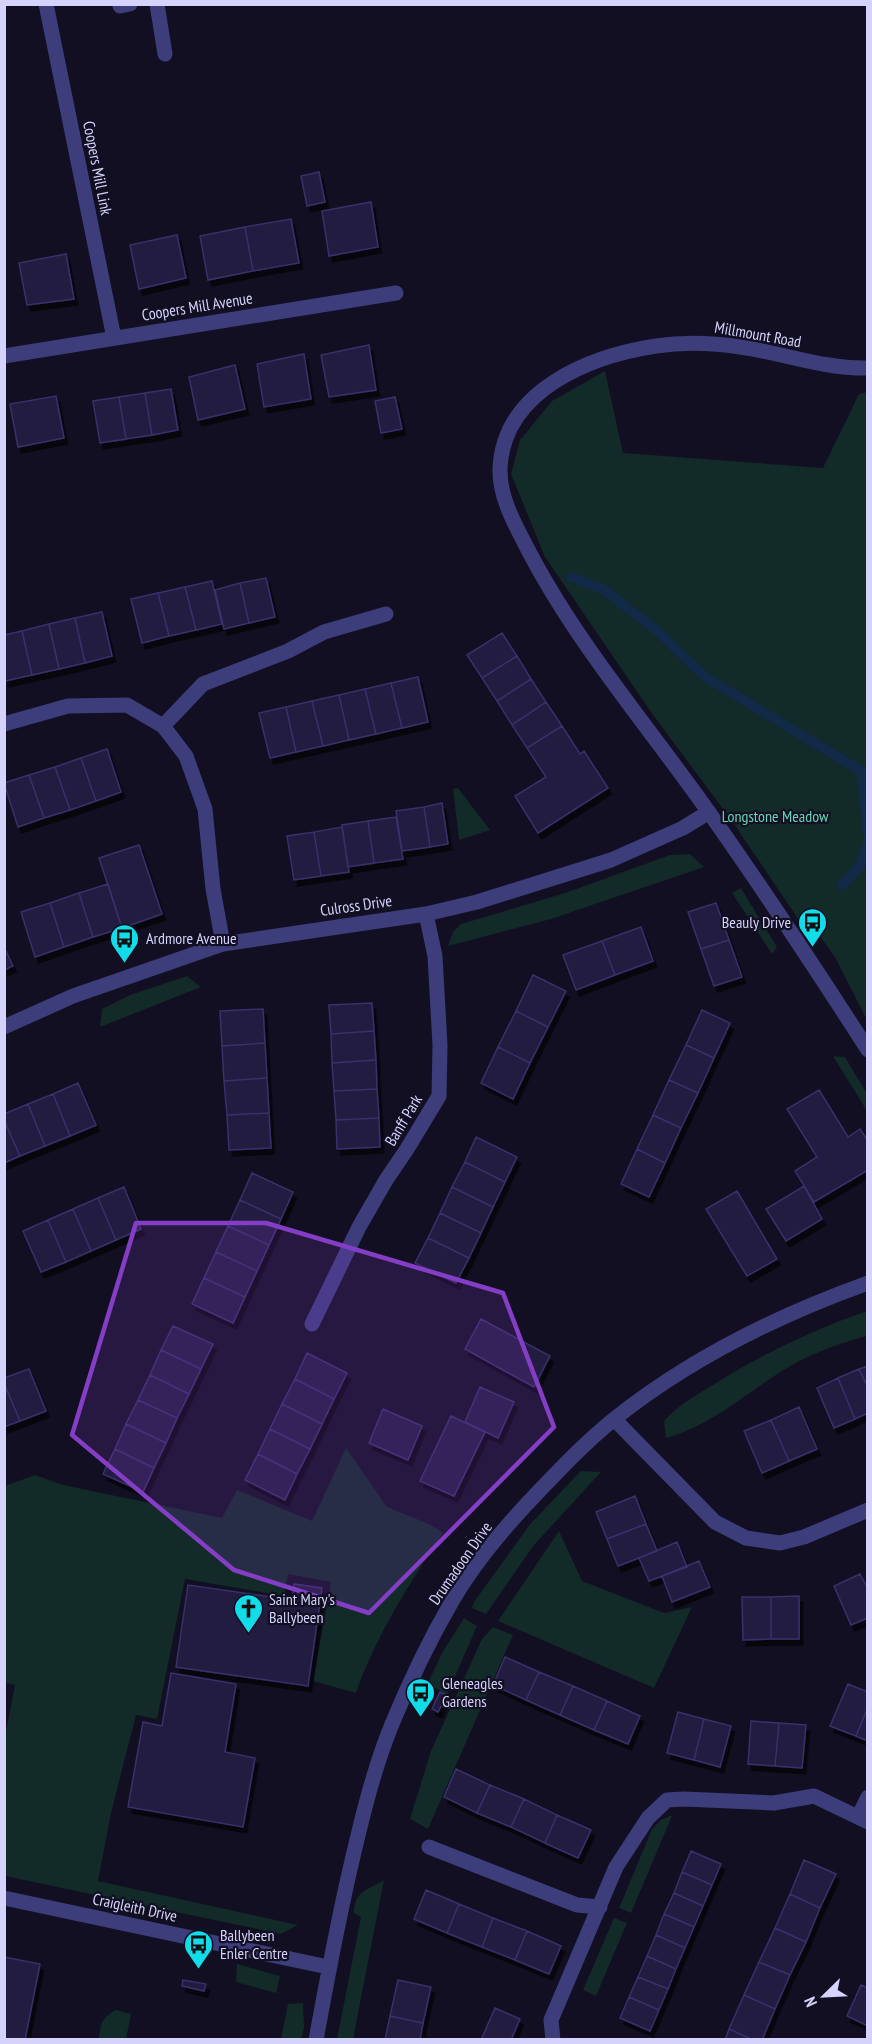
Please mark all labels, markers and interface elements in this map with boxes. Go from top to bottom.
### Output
street label: Coopers Mill Link [79,119,117,217]
street label: Coopers Mill Avenue [140,287,254,325]
street label: Millmount Road [713,317,803,351]
park label: Longstone Meadow [722,806,829,826]
street label: Culross Drive [319,890,393,920]
bus stop icon: Beauly Drive [796,906,828,948]
place label: Beauly Drive [722,912,791,932]
bus stop icon: Ardmore Avenue [109,922,141,964]
place label: Ardmore Avenue [146,928,237,948]
street label: Banff Park [380,1090,426,1149]
street label: Drumadoon Drive [424,1518,496,1608]
place label: Saint Mary's Ballybeen [269,1589,335,1627]
church icon: Saint Mary's Ballybeen [232,1592,264,1634]
place label: Gleneagles Gardens [442,1673,503,1711]
bus stop icon: Gleneagles Gardens [405,1676,437,1718]
street label: Craigleith Drive [91,1888,179,1926]
place label: Ballybeen Enler Centre [220,1925,288,1963]
bus stop icon: Ballybeen Enler Centre [183,1928,215,1970]
north arrow [794,1966,854,2026]
text: N [799,1994,821,2010]

